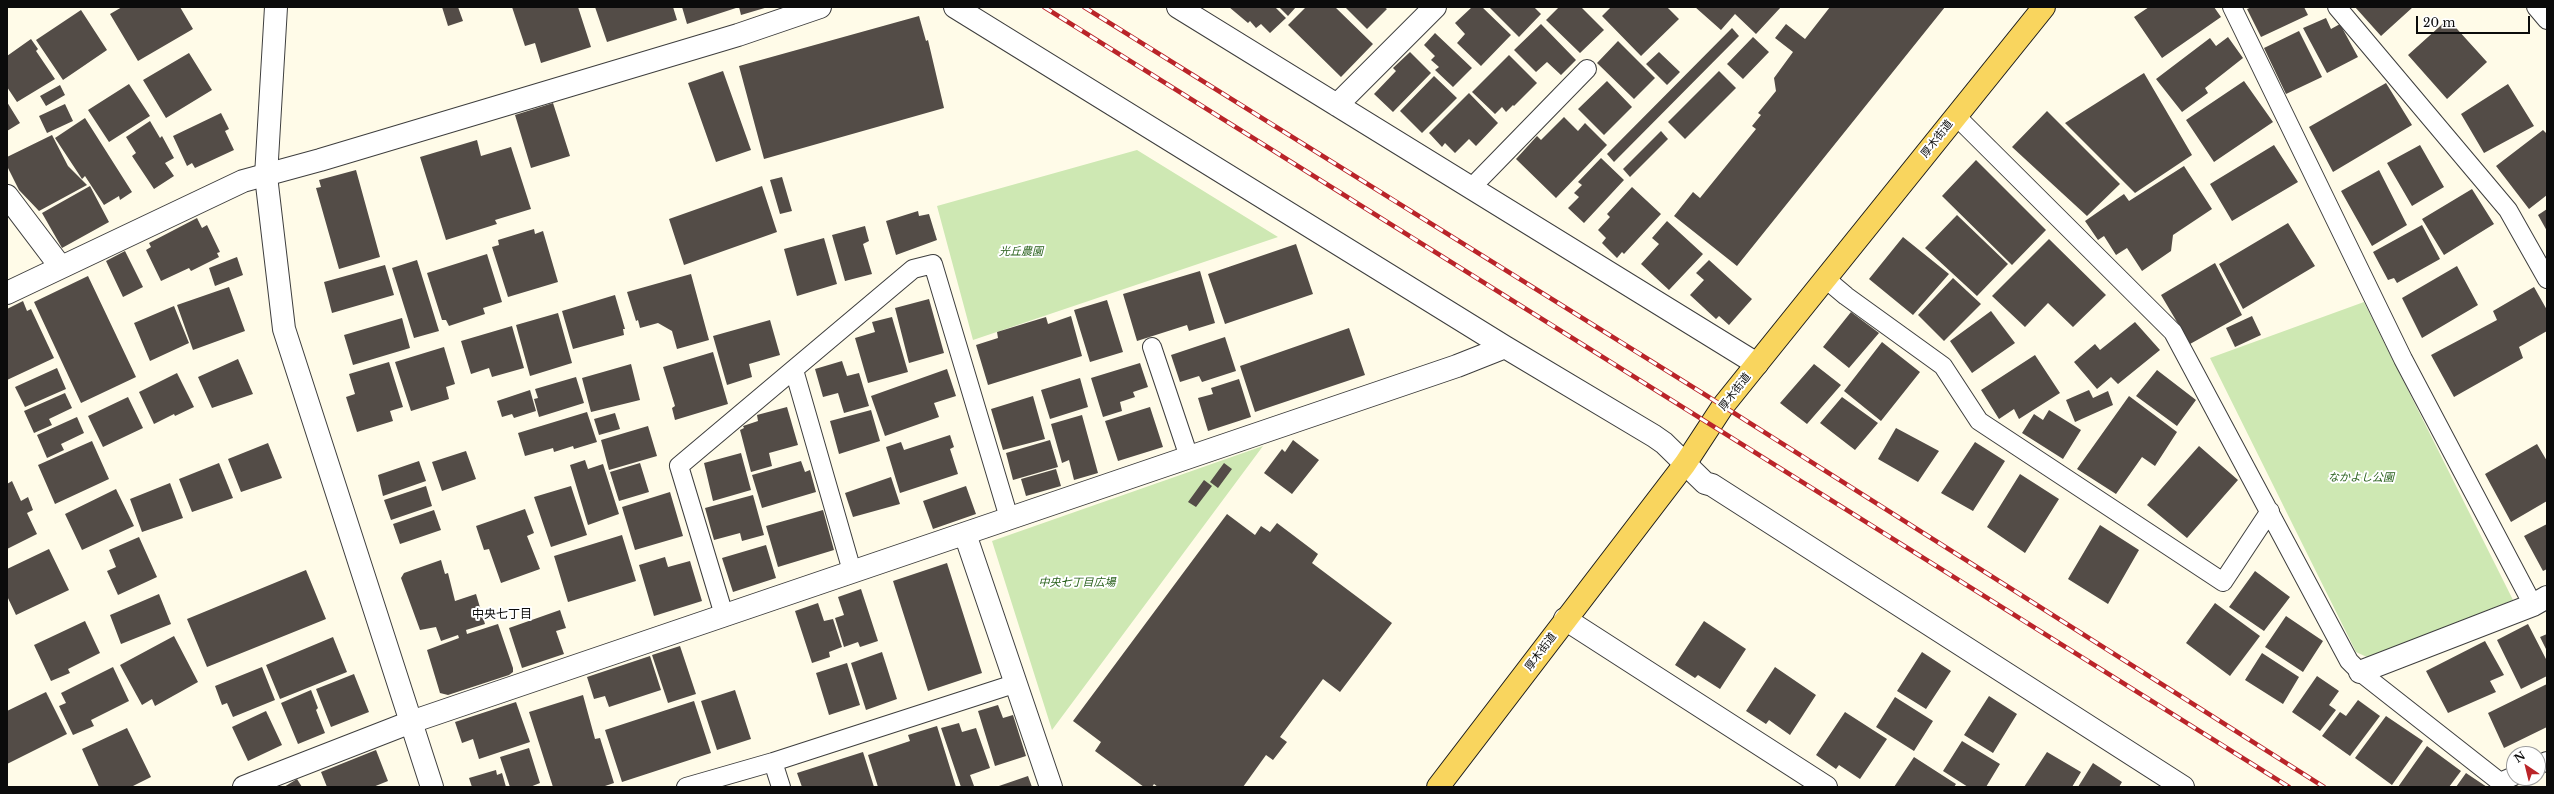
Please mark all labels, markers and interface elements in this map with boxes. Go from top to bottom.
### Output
scale bar [2418,8,2532,34]
text: 20 m [2423,15,2455,30]
street label: 厚木街道 [1918,118,1956,160]
park label: 光丘農園 [999,245,1043,259]
street label: 厚木街道 [1716,371,1754,413]
park label: なかよし公園 [2328,471,2394,485]
park label: 中央七丁目広場 [1039,576,1115,590]
district label: 中央七丁目 [472,608,532,622]
street label: 厚木街道 [1522,630,1560,674]
north arrow [2506,746,2546,786]
text: N [2511,748,2528,766]

